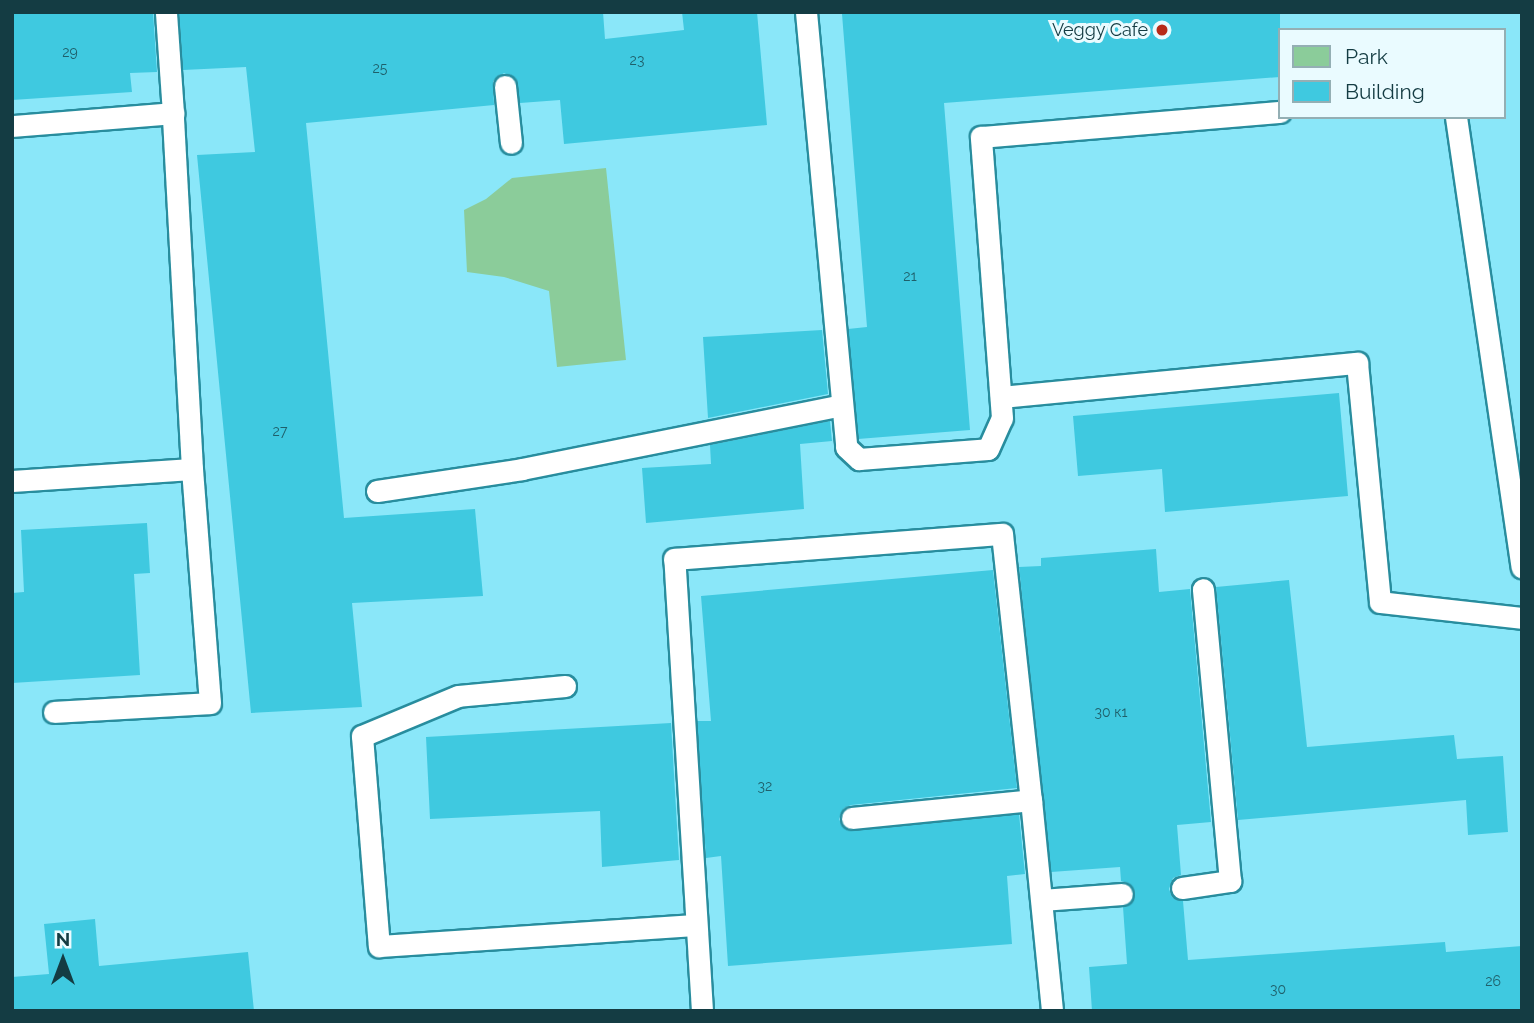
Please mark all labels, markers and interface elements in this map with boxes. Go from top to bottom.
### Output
place label: Veggy Cafe [1052,19,1148,41]
marker: Veggy Cafe [1154,22,1170,38]
legend [1278,28,1506,119]
house number: 29 [62,44,78,60]
text: Park [1345,44,1388,69]
house number: 23 [630,52,644,68]
house number: 25 [373,60,387,76]
text: Building [1345,79,1425,104]
house number: 21 [903,268,917,284]
house number: 27 [273,423,287,439]
house number: 30 к1 [1095,704,1127,720]
house number: 32 [758,778,772,794]
north arrow [28,925,98,995]
text: N [56,928,70,950]
house number: 26 [1485,973,1501,989]
house number: 30 [1270,981,1286,997]

